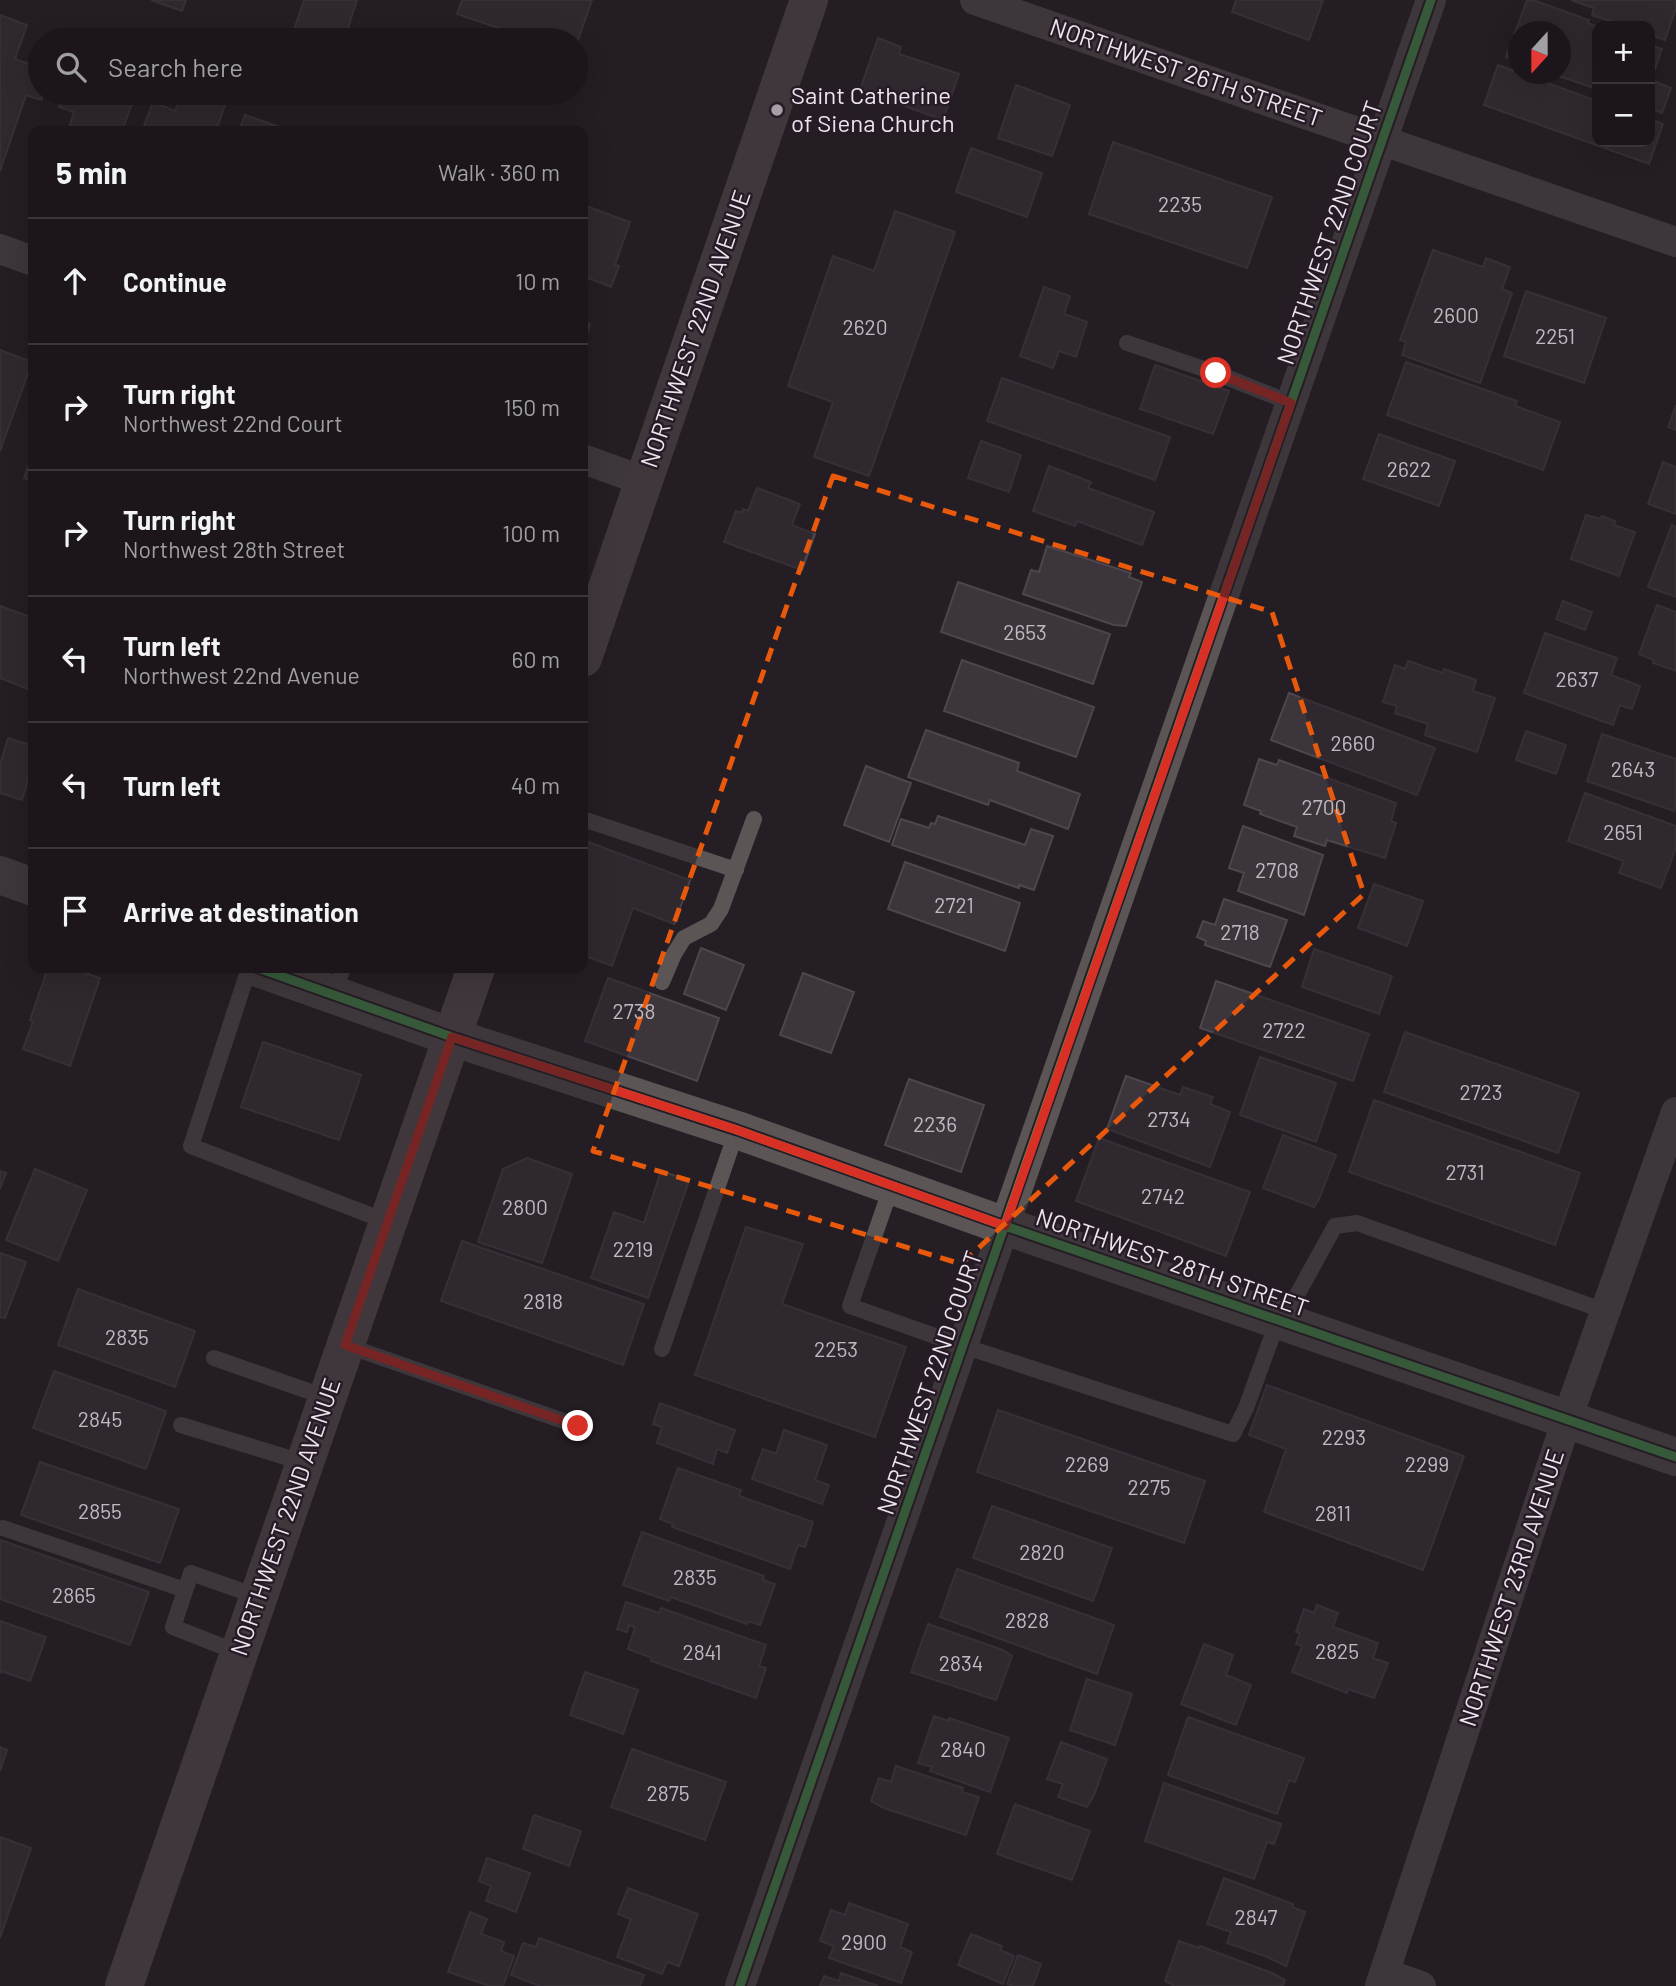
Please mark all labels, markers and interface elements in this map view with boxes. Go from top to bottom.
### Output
street label: NORTHWEST 26TH STREET [1046,11,1327,132]
north arrow [1508,21,1571,84]
map controls [1592,21,1655,147]
button: + [1592,21,1655,84]
search box [28,28,588,105]
icon: search [52,48,90,86]
text: Search here [108,51,243,82]
place label: Saint Catherine of Siena Church [791,80,955,137]
button: − [1592,84,1655,147]
street label: NORTHWEST 22ND COURT [1270,97,1387,368]
marker: Saint Catherine of Siena Church [769,102,785,118]
text: 5 min [56,154,127,190]
text: Walk · 360 m [438,158,560,186]
street label: NORTHWEST 22ND AVENUE [633,186,756,471]
house number: 2235 [1158,191,1202,216]
icon: ahead [56,262,94,300]
text: Continue [123,266,227,297]
text: 10 m [515,267,560,295]
house number: 2600 [1433,302,1479,327]
house number: 2620 [842,314,888,339]
house number: 2251 [1535,323,1575,348]
route start [1200,357,1231,388]
text: Turn right [123,378,236,409]
icon: right [56,388,94,426]
text: 150 m [504,393,560,421]
text: Northwest 22nd Court [123,409,343,437]
house number: 2622 [1387,456,1431,481]
text: Turn right [123,504,236,535]
icon: right [56,514,94,552]
text: 100 m [502,519,560,547]
text: Northwest 28th Street [123,535,345,563]
house number: 2653 [1003,619,1047,644]
text: Turn left [123,630,221,661]
icon: left [56,640,94,678]
text: 60 m [512,645,560,673]
text: Northwest 22nd Avenue [123,661,360,689]
house number: 2637 [1556,666,1598,691]
house number: 2660 [1331,730,1375,755]
house number: 2643 [1611,756,1655,781]
icon: left [56,766,94,804]
text: Turn left [123,770,221,801]
text: 40 m [511,771,560,799]
house number: 2700 [1302,794,1346,819]
house number: 2651 [1603,819,1643,844]
house number: 2708 [1255,857,1299,882]
icon: arrive [56,892,94,930]
house number: 2721 [934,892,974,917]
text: Arrive at destination [123,896,359,927]
house number: 2718 [1220,919,1260,944]
house number: 2738 [613,998,655,1023]
house number: 2722 [1262,1017,1306,1042]
house number: 2723 [1459,1079,1503,1104]
house number: 2734 [1147,1106,1191,1131]
house number: 2236 [913,1111,957,1136]
house number: 2731 [1445,1159,1485,1184]
house number: 2742 [1141,1183,1185,1208]
house number: 2800 [502,1194,548,1219]
street label: NORTHWEST 28TH STREET [1032,1201,1313,1322]
house number: 2219 [613,1236,653,1261]
street label: NORTHWEST 22ND COURT [870,1247,987,1518]
house number: 2818 [523,1288,563,1313]
house number: 2835 [105,1324,149,1349]
house number: 2253 [814,1336,858,1361]
street label: NORTHWEST 22ND AVENUE [223,1374,346,1659]
house number: 2845 [78,1406,122,1431]
route end [562,1410,593,1441]
house number: 2293 [1322,1424,1366,1449]
street label: NORTHWEST 23RD AVENUE [1452,1445,1569,1730]
house number: 2269 [1065,1451,1109,1476]
house number: 2299 [1405,1451,1449,1476]
house number: 2275 [1127,1474,1171,1499]
house number: 2855 [78,1498,122,1523]
house number: 2811 [1315,1500,1351,1525]
house number: 2820 [1019,1539,1065,1564]
house number: 2835 [673,1564,717,1589]
house number: 2865 [52,1582,96,1607]
house number: 2828 [1005,1607,1049,1632]
house number: 2825 [1315,1638,1359,1663]
house number: 2841 [682,1639,722,1664]
house number: 2834 [939,1650,983,1675]
house number: 2840 [940,1736,986,1761]
house number: 2875 [647,1780,689,1805]
house number: 2847 [1234,1904,1278,1929]
house number: 2900 [841,1929,887,1954]

